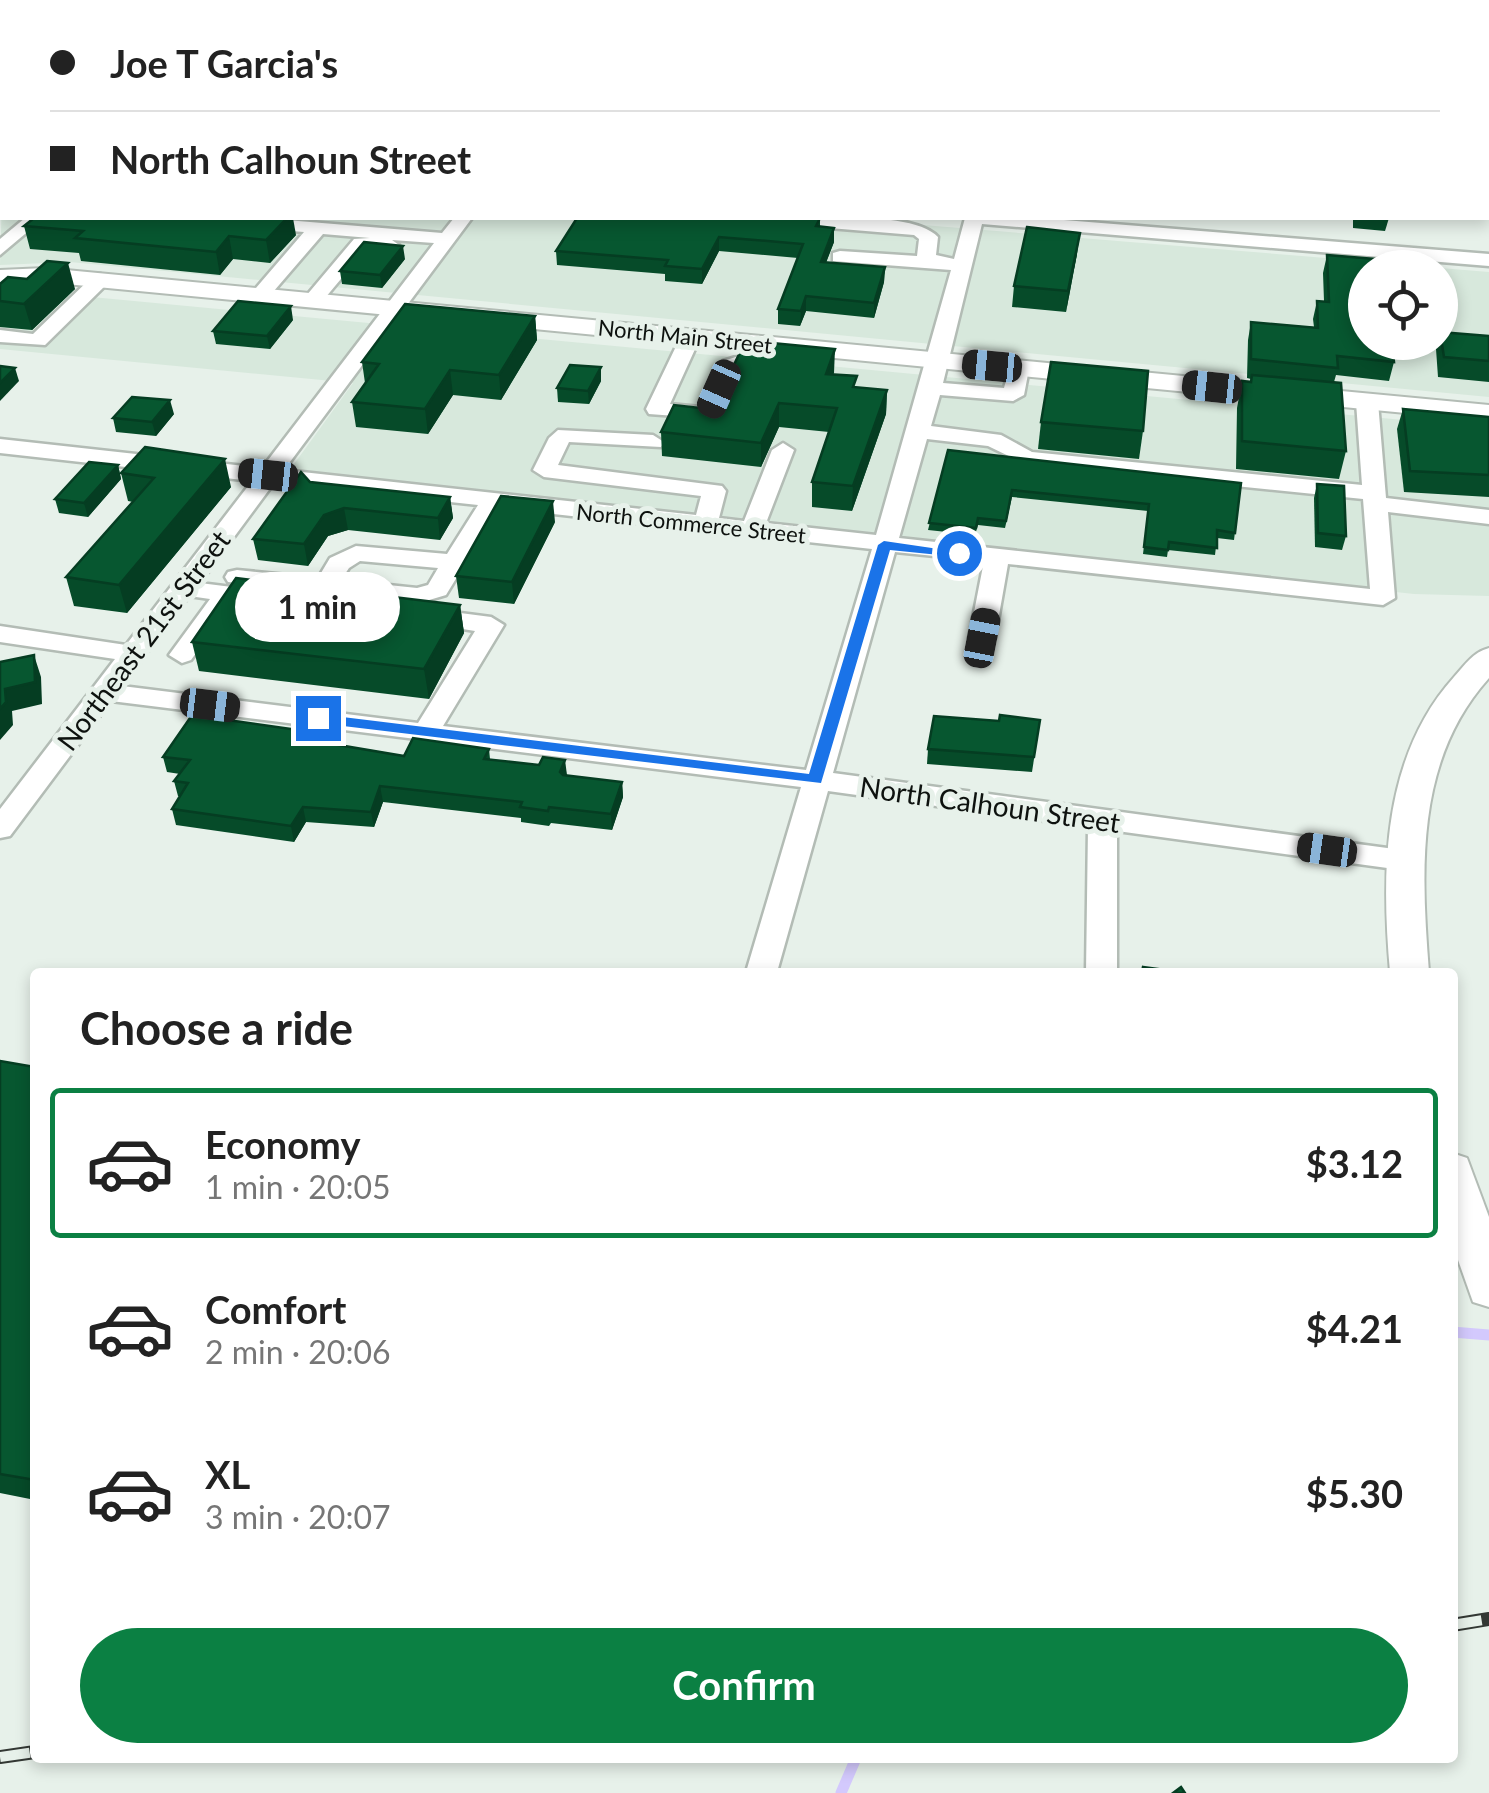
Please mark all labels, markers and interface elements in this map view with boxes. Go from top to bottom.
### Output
text: Joe T Garcia's [110,40,338,86]
text: North Calhoun Street [110,136,471,182]
map controls [1348,250,1458,360]
button: locate [1348,250,1458,360]
street label: North Main Street [597,313,773,359]
car [961,348,1023,384]
car [693,355,745,423]
car [1181,369,1243,405]
car [237,457,299,493]
street label: North Commerce Street [575,498,807,548]
street label: Northeast 21st Street [49,523,237,757]
route start [937,531,982,576]
callout: 1 min [236,573,400,643]
text: 1 min [278,587,357,626]
car [962,606,1002,670]
car [178,686,242,724]
route end [296,696,341,741]
street label: North Calhoun Street [858,769,1122,839]
car [1295,831,1359,869]
text: Choose a ride [80,1001,353,1055]
icon: car [85,1118,175,1208]
text: Economy [205,1121,360,1167]
text: $3.12 [1306,1140,1403,1186]
text: 1 min · 20:05 [205,1167,391,1206]
icon: car [85,1283,175,1373]
text: Comfort [205,1286,346,1332]
text: $4.21 [1306,1305,1403,1351]
text: 2 min · 20:06 [205,1332,391,1371]
icon: car [85,1448,175,1538]
text: XL [205,1451,250,1497]
text: $5.30 [1306,1470,1403,1516]
text: 3 min · 20:07 [205,1497,391,1536]
button: Confirm [80,1628,1408,1743]

